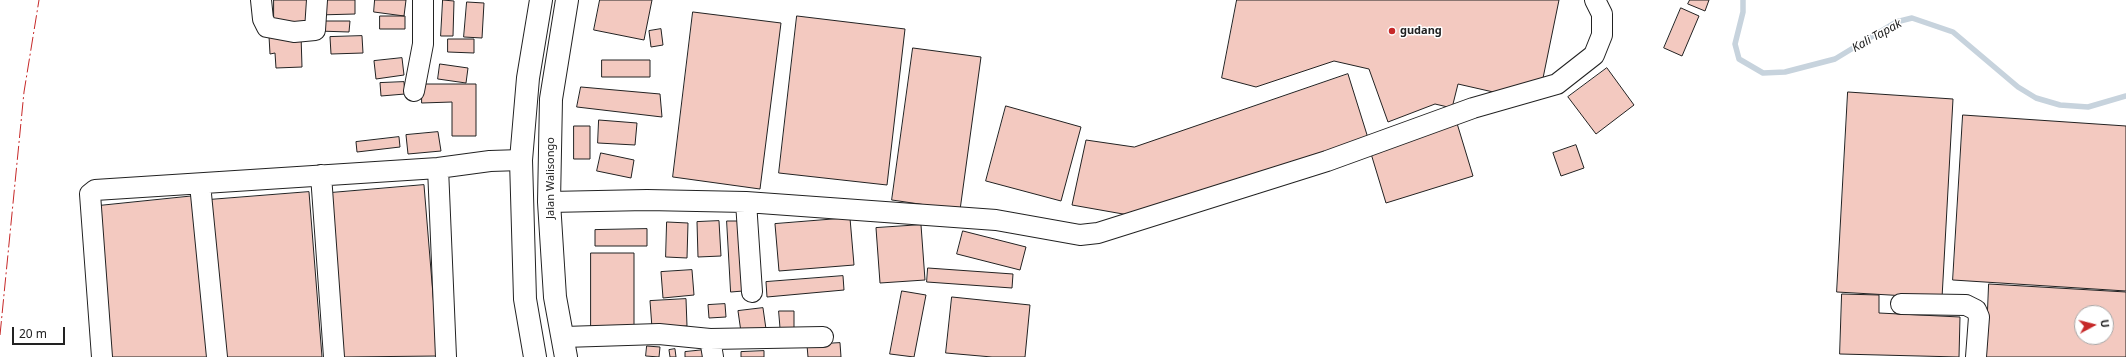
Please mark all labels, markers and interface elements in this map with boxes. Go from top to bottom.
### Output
water label: Kali Tapak [1850,17,1904,55]
place label: gudang [1400,24,1442,38]
marker: gudang [1387,26,1397,36]
street label: Jalan Walisongo [544,137,558,219]
north arrow [2074,305,2114,345]
scale bar [14,319,67,345]
text: U [2097,319,2113,329]
text: 20 m [19,325,47,342]

